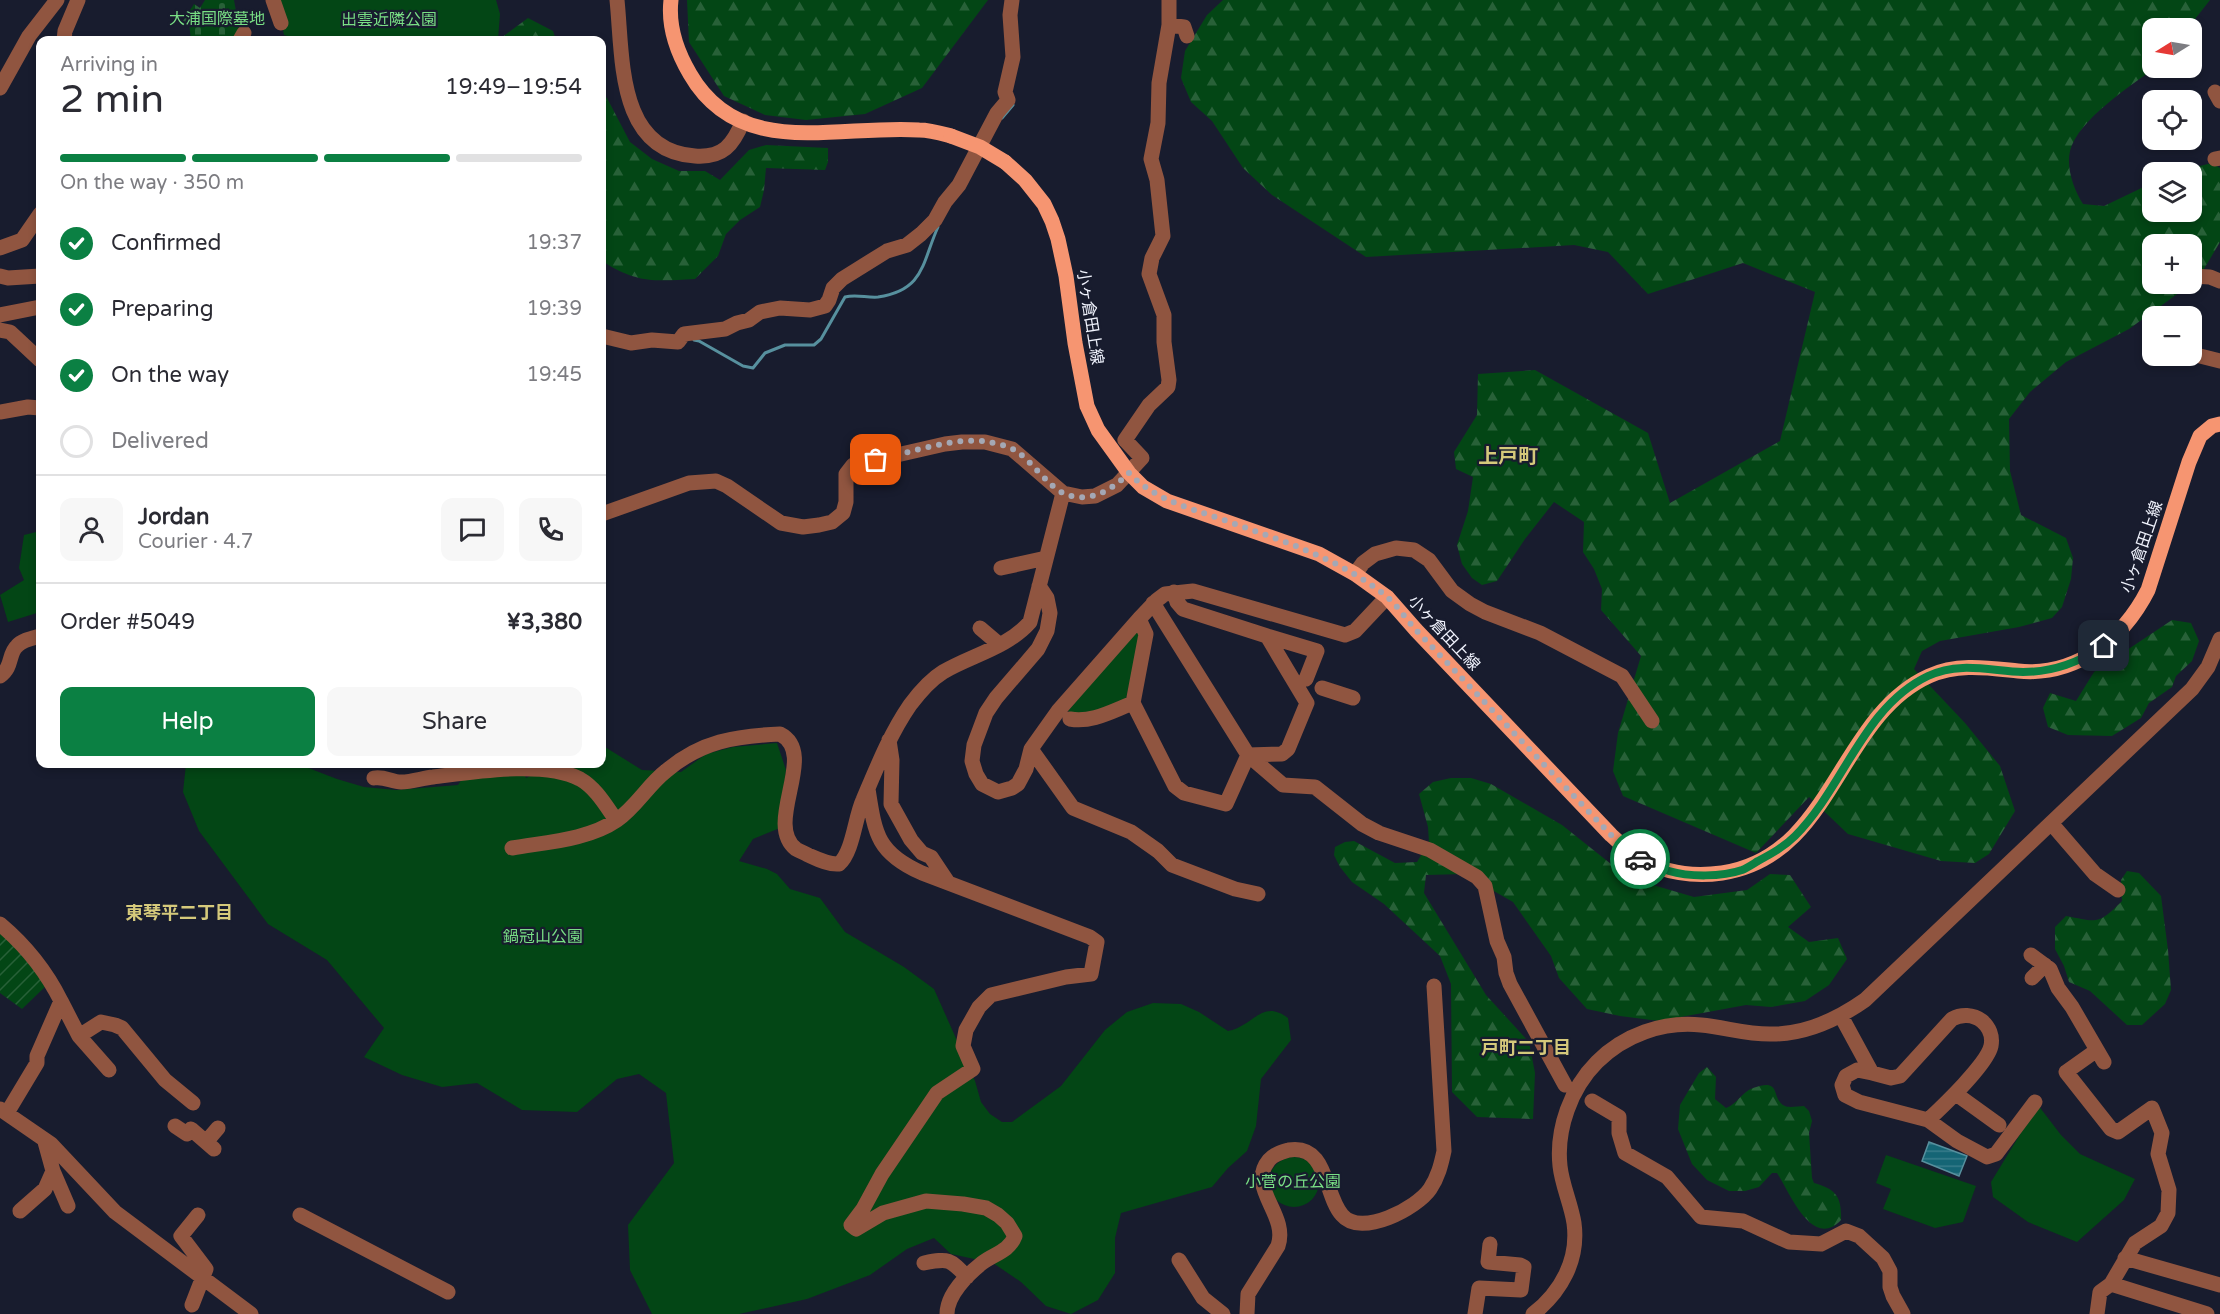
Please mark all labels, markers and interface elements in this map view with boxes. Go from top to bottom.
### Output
park label: 大浦国際墓地 [169,9,265,29]
park label: 出雲近隣公園 [341,10,437,30]
north arrow [2142,18,2202,78]
map controls [2142,18,2202,366]
text: Arriving in [60,53,158,77]
text: 19:49–19:54 [445,74,582,100]
text: 2 min [60,76,164,123]
button: locate [2142,90,2202,150]
button: layers [2142,162,2202,222]
text: On the way · 350 m [60,171,244,195]
icon: check [60,227,93,260]
text: Confirmed [111,230,221,256]
text: 19:37 [527,231,582,255]
button: + [2142,234,2202,294]
street label: 小ヶ倉田上線 [1073,268,1107,366]
icon: check [60,293,93,326]
text: Preparing [111,296,214,322]
text: 19:39 [527,297,582,321]
button: − [2142,306,2202,366]
icon: check [60,359,93,392]
text: On the way [111,362,229,388]
text: 19:45 [527,363,582,387]
text: Delivered [111,428,209,454]
pin [850,434,901,485]
icon: bag [859,443,892,476]
district label: 上戸町 [1478,445,1538,469]
button: person [60,498,123,561]
button: chat [441,498,504,561]
button: phone [519,498,582,561]
street label: 小ヶ倉田上線 [2117,498,2167,596]
text: Jordan [138,504,209,530]
text: Courier · 4.7 [138,530,253,554]
street label: 小ヶ倉田上線 [1404,591,1484,675]
text: Order #5049 [60,609,195,635]
text: ¥3,380 [507,609,582,635]
pin [2078,620,2129,671]
icon: home [2087,629,2120,662]
button: Help [60,687,315,756]
button: Share [327,687,582,756]
courier [1610,829,1670,889]
icon: car [1624,843,1657,876]
district label: 東琴平二丁目 [125,902,233,924]
park label: 鍋冠山公園 [503,927,583,947]
district label: 戸町二丁目 [1481,1037,1571,1059]
park label: 小菅の丘公園 [1245,1172,1341,1192]

